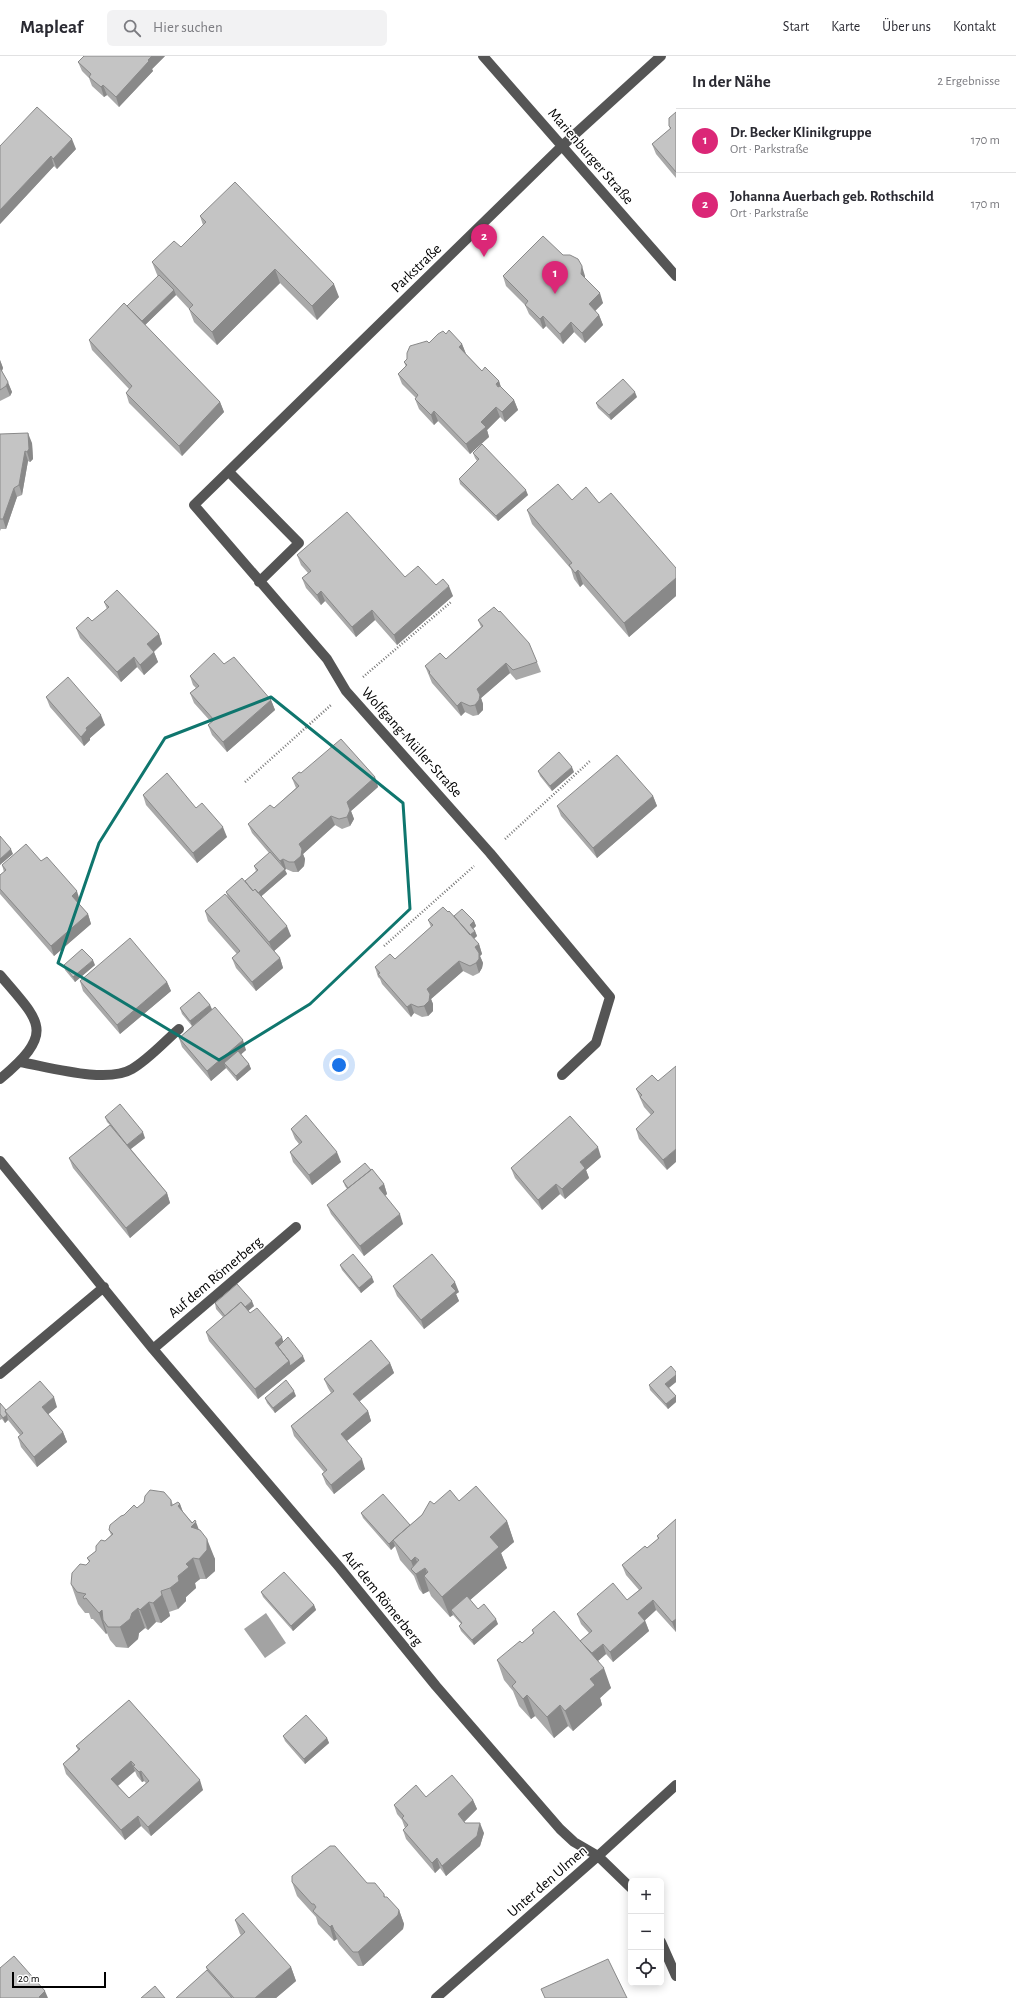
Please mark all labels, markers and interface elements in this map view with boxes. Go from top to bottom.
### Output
search box [107,10,387,46]
icon: search [121,17,143,39]
text: Mapleaf [20,18,83,37]
text: Hier suchen [153,20,223,35]
text: Start [783,20,809,34]
text: Karte [831,20,860,34]
text: Über uns [882,20,931,34]
text: Kontakt [953,20,996,34]
text: In der Nähe [692,73,771,90]
text: 2 Ergebnisse [937,75,1000,88]
street label: Marienburger Straße [545,105,636,207]
text: Dr. Becker Klinikgruppe [730,125,872,140]
text: 1 [703,134,707,147]
text: 170 m [971,134,1000,147]
text: Ort · Parkstraße [730,143,809,156]
text: Johanna Auerbach geb. Rothschild [730,189,934,204]
text: 2 [702,198,708,211]
text: 170 m [971,198,1000,211]
text: Ort · Parkstraße [730,207,809,220]
pin: 2 [471,224,497,257]
street label: Parkstraße [388,241,444,296]
pin: 1 [542,261,568,294]
street label: Wolfgang-Müller-Straße [358,684,465,800]
your location [329,1055,349,1075]
street label: Auf dem Römerberg [165,1233,266,1321]
street label: Auf dem Römerberg [340,1548,426,1649]
street label: Unter den Ulmen [505,1843,590,1920]
map controls [628,1878,664,1986]
button: + [628,1878,664,1914]
button: − [628,1914,664,1950]
button: locate [628,1950,664,1986]
scale bar [12,1970,106,1989]
text: 20 m [18,1973,39,1984]

